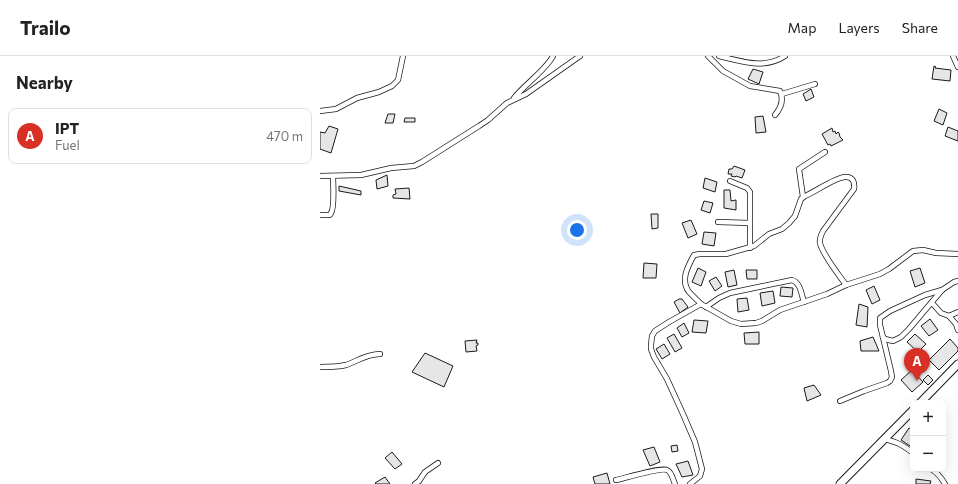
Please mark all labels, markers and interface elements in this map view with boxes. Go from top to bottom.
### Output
text: Trailo [20,16,71,39]
text: Map [788,19,816,36]
text: Layers [838,19,880,36]
text: Share [902,19,938,36]
text: Nearby [16,72,73,93]
text: IPT [55,119,79,137]
text: A [25,128,35,144]
text: 470 m [266,128,303,144]
text: Fuel [55,137,80,153]
your location [567,220,587,240]
pin: A [904,348,930,381]
map controls [910,400,946,472]
button: + [910,400,946,436]
button: − [910,436,946,472]

